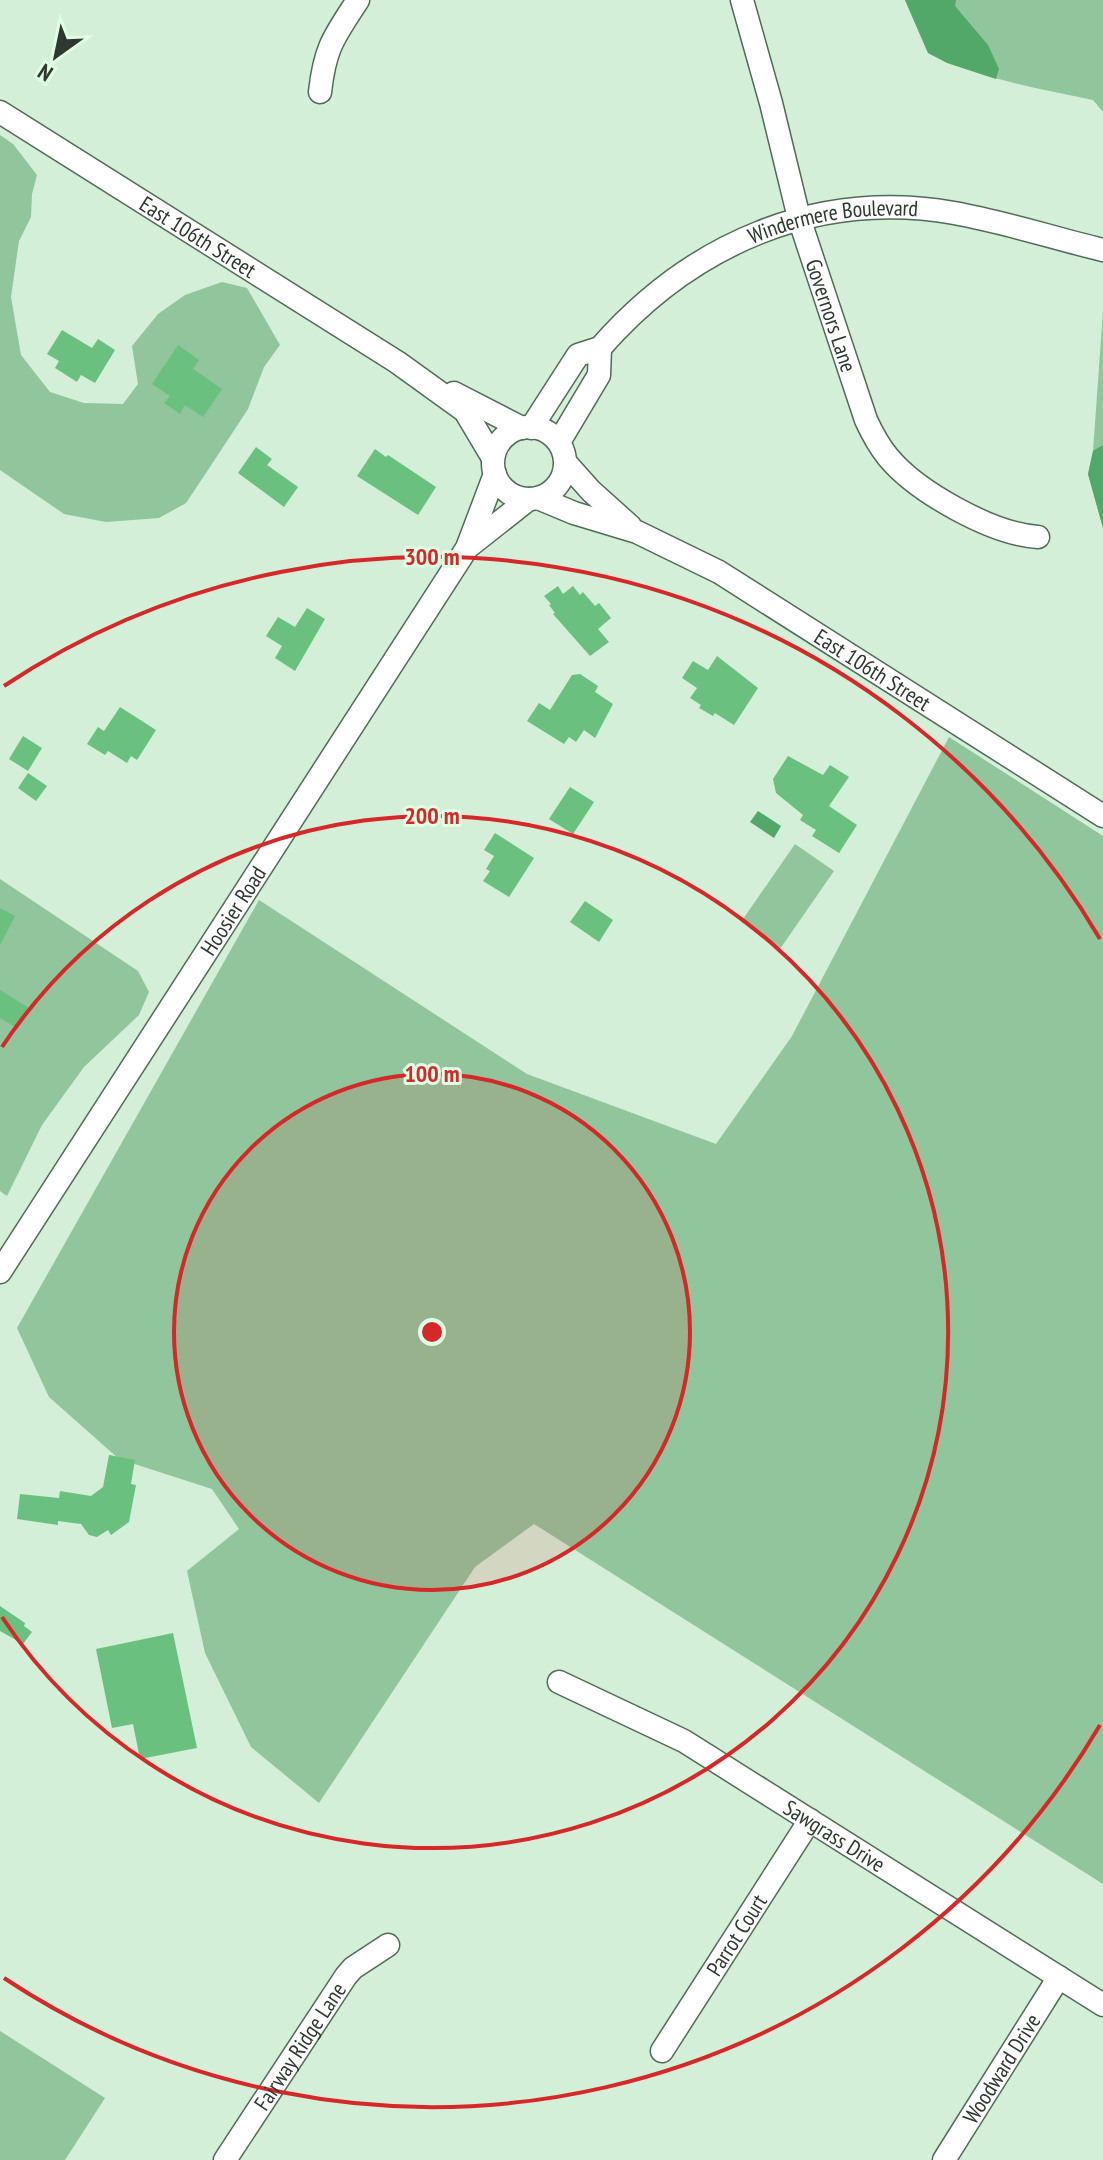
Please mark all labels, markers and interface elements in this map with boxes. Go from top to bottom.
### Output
north arrow [16,16,96,96]
text: N [32,58,58,88]
street label: East 106th Street [135,190,261,284]
street label: Windermere Boulevard [744,193,919,250]
street label: Governors Lane [800,255,863,376]
text: 300 m [404,541,460,572]
street label: East 106th Street [809,622,936,717]
text: 200 m [404,800,460,831]
street label: Hoosier Road [194,861,272,960]
text: 100 m [404,1058,460,1089]
centre of rings [418,1318,446,1346]
street label: Sawgrass Drive [778,1793,891,1878]
street label: Parrot Court [700,1889,773,1981]
street label: Fairway Ridge Lane [248,1977,352,2116]
street label: Woodward Drive [956,2008,1046,2129]

